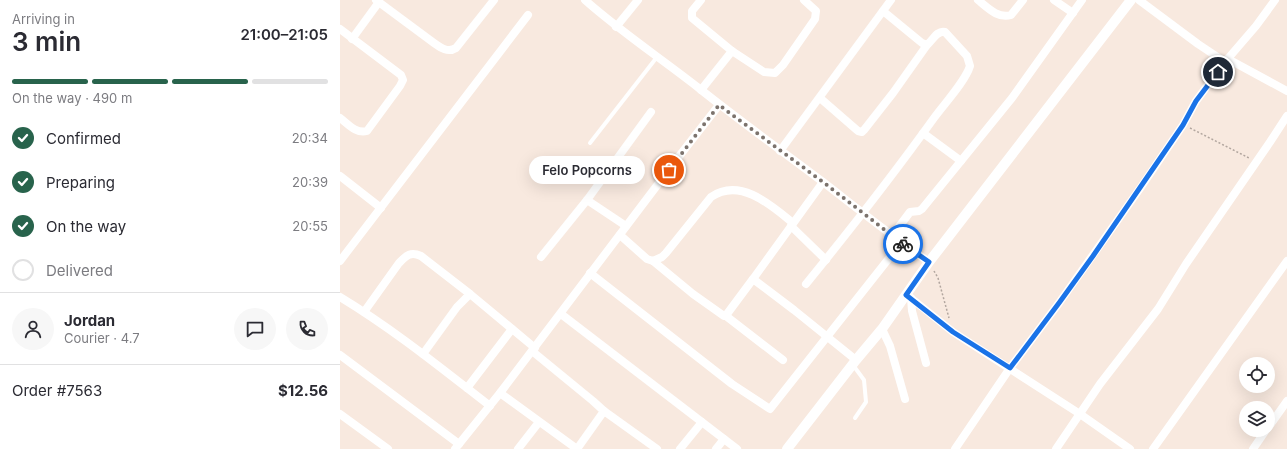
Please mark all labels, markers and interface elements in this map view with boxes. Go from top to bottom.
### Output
text: Arriving in [12,11,75,27]
text: 21:00–21:05 [240,25,328,44]
text: 3 min [12,26,81,57]
pin [1201,55,1235,89]
icon: home [1207,61,1229,83]
text: On the way · 490 m [12,90,132,106]
icon: check [12,127,34,149]
text: Confirmed [46,129,121,148]
text: 20:34 [292,130,328,146]
pin [652,153,686,187]
callout: Felo Popcorns [529,156,645,184]
icon: bag [658,159,680,181]
text: Felo Popcorns [542,162,632,178]
icon: check [12,171,34,193]
text: Preparing [46,173,115,192]
text: 20:39 [292,174,328,190]
icon: check [12,215,34,237]
text: On the way [46,217,126,236]
text: 20:55 [292,218,328,234]
courier [883,224,923,264]
icon: bike [892,233,914,255]
text: Delivered [46,261,113,280]
button: person [12,308,54,350]
button: chat [234,308,276,350]
button: phone [286,308,328,350]
text: Jordan [64,311,115,330]
text: Courier · 4.7 [64,330,140,346]
map controls [1239,357,1275,437]
button: locate [1239,357,1275,393]
text: Order #7563 [12,381,102,400]
text: $12.56 [278,381,328,400]
button: layers [1239,401,1275,437]

